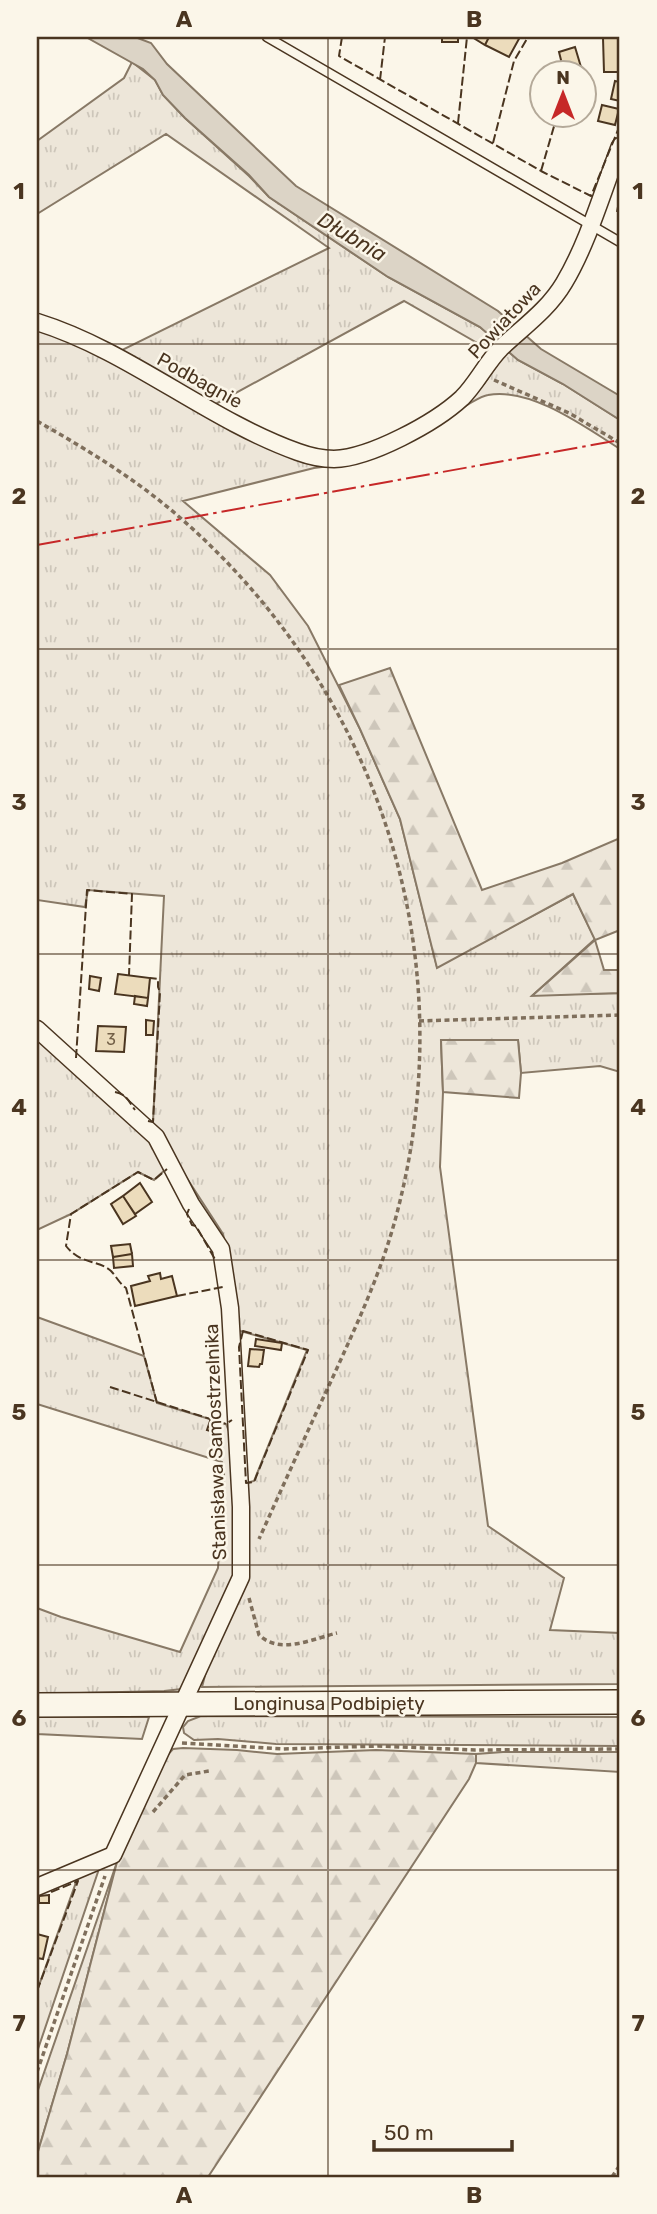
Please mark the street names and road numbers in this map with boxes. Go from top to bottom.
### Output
street label: Powiatowa [463,277,546,363]
street label: Podbagnie [153,348,247,413]
street label: Stanisława Samostrzelnika [200,1323,231,1561]
street label: Longinusa Podbipięty [233,1692,425,1715]

